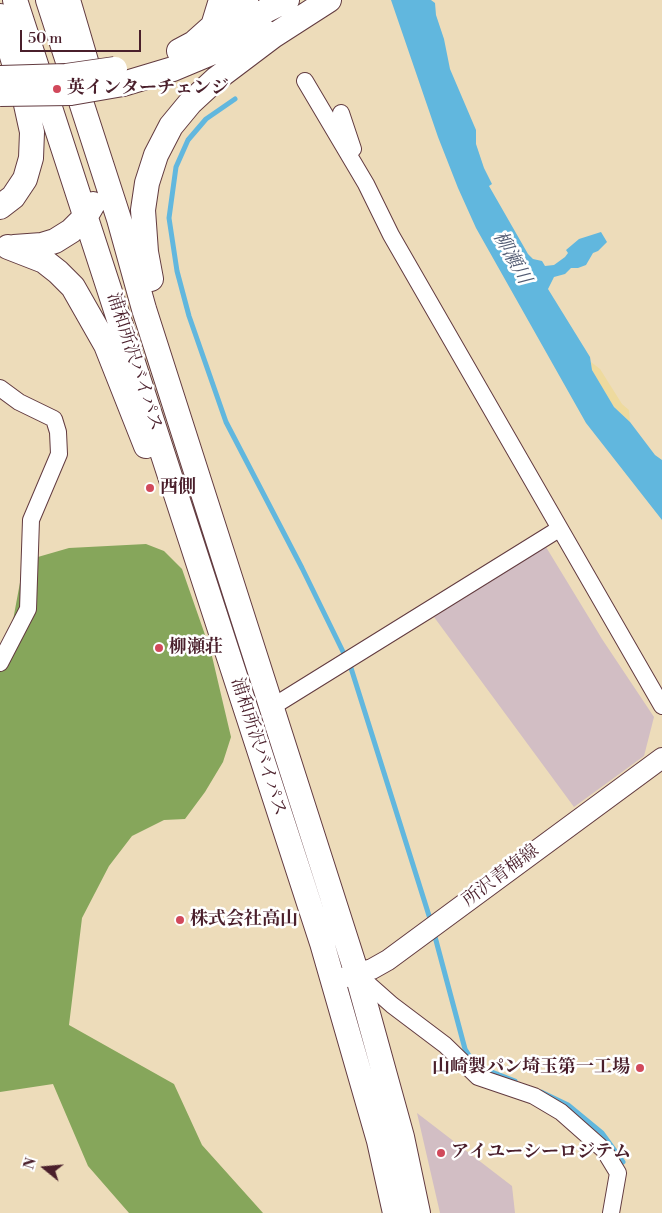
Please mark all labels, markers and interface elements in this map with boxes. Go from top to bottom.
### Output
scale bar [22,20,144,52]
text: 50 m [28,29,62,48]
place label: 英インターチェンジ [67,78,229,100]
marker: 英インターチェンジ [51,83,63,95]
water label: 柳瀬川 [487,228,535,288]
street label: 浦和所沢バイパス [101,290,167,434]
place label: 西側 [160,477,196,499]
marker: 西側 [144,482,156,494]
place label: 柳瀬荘 [169,637,223,659]
marker: 柳瀬荘 [153,642,165,654]
street label: 浦和所沢バイパス [225,675,291,819]
street label: 所沢青梅線 [459,840,543,912]
place label: 株式会社高山 [190,909,298,931]
marker: 株式会社高山 [174,914,186,926]
place label: 山崎製パン埼玉第一工場 [432,1057,630,1079]
marker: 山崎製パン埼玉第一工場 [634,1062,646,1074]
place label: アイユーシーロジテム [451,1142,631,1164]
north arrow [20,1143,70,1193]
marker: アイユーシーロジテム [435,1147,447,1159]
text: N [20,1156,41,1172]

